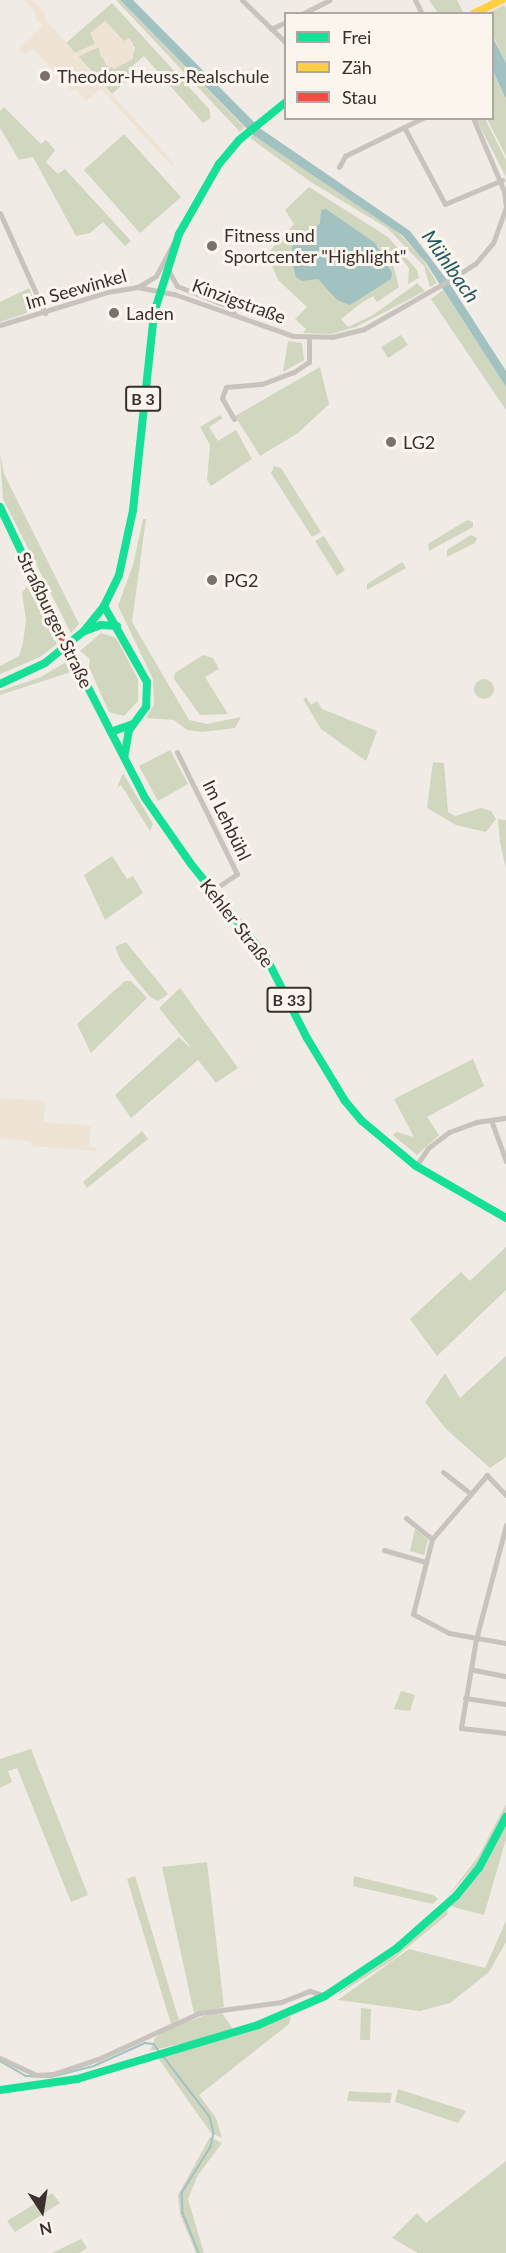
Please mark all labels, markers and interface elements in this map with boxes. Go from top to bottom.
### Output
legend [284,12,494,120]
text: Frei [342,26,371,48]
text: Zäh [342,56,372,78]
place label: Theodor-Heuss-Realschule [57,65,269,87]
marker: Theodor-Heuss-Realschule [38,69,52,83]
text: Stau [342,86,377,108]
place label: Fitness und Sportcenter "Highlight" [224,225,407,268]
water label: Mühlbach [417,225,485,307]
marker: Fitness und Sportcenter "Highlight" [205,239,219,253]
street label: Im Seewinkel [23,264,129,314]
street label: Kinzigstraße [189,274,289,328]
place label: Laden [126,302,174,324]
marker: Laden [107,306,121,320]
road number: B 3 [125,386,161,412]
place label: LG2 [403,431,435,453]
marker: LG2 [384,435,398,449]
street label: Straßburger Straße [13,548,97,692]
place label: PG2 [224,569,258,591]
marker: PG2 [205,573,219,587]
street label: Im Lehbühl [198,776,256,864]
street label: Kehler Straße [196,874,278,972]
road number: B 33 [266,987,312,1013]
north arrow [12,2181,72,2241]
text: N [38,2219,54,2240]

